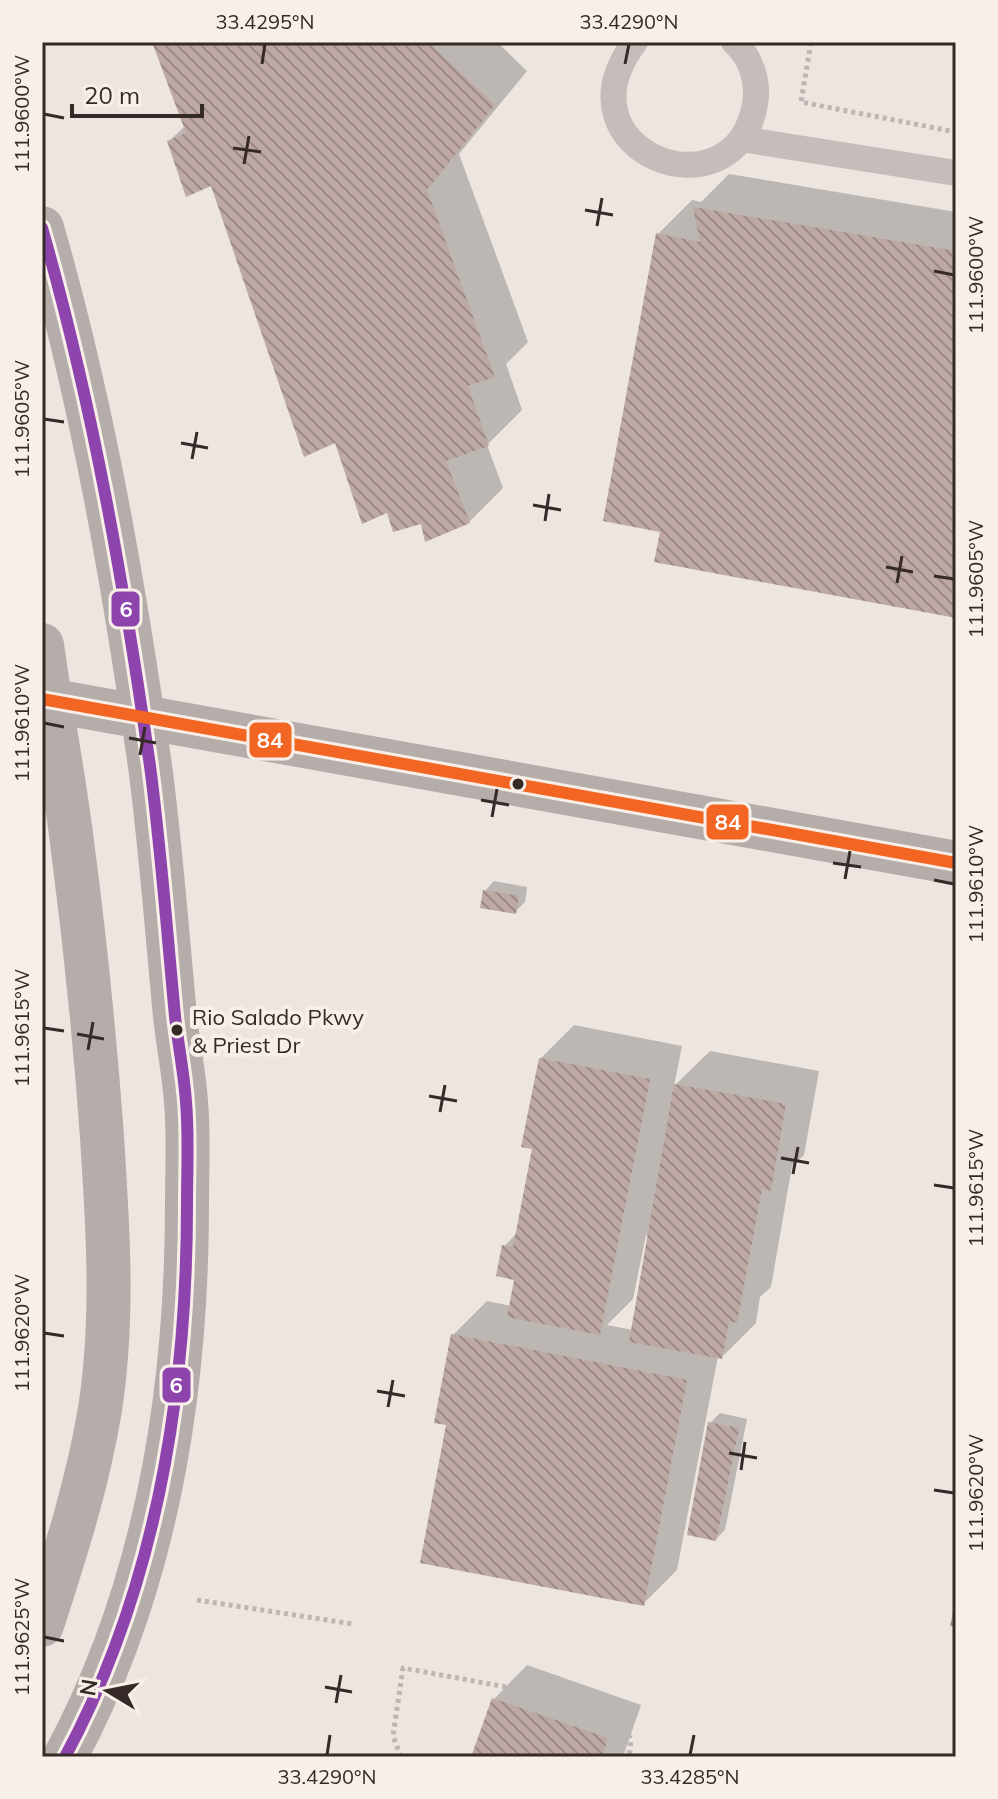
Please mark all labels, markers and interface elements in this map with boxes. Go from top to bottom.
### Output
text: 33.4295°N [216,9,314,34]
text: 33.4290°N [580,9,678,34]
text: 111.9600°W [9,55,34,173]
scale bar [72,68,202,118]
text: 20 m [84,80,140,110]
text: 111.9600°W [963,216,988,334]
text: 111.9605°W [9,360,34,478]
text: 111.9605°W [963,520,988,638]
line badge: 6 [110,590,141,628]
text: 6 [119,595,133,623]
text: 111.9610°W [9,664,34,782]
line badge: 84 [248,721,293,759]
text: 84 [257,726,283,754]
unlabelled marker [510,776,526,792]
line badge: 84 [705,803,750,841]
text: 84 [715,808,741,836]
text: 111.9610°W [963,825,988,943]
text: 111.9615°W [9,969,34,1087]
place label: Rio Salado Pkwy & Priest Dr [192,1003,364,1059]
marker: Rio Salado Pkwy & Priest Dr [169,1022,185,1038]
text: 111.9615°W [963,1129,988,1247]
text: 111.9620°W [9,1274,34,1392]
line badge: 6 [161,1366,192,1404]
text: 6 [169,1371,183,1399]
text: 111.9620°W [963,1434,988,1552]
text: 111.9625°W [9,1578,34,1696]
north arrow [68,1651,148,1731]
text: N [73,1677,104,1698]
text: 33.4290°N [278,1764,376,1789]
text: 33.4285°N [641,1764,739,1789]

